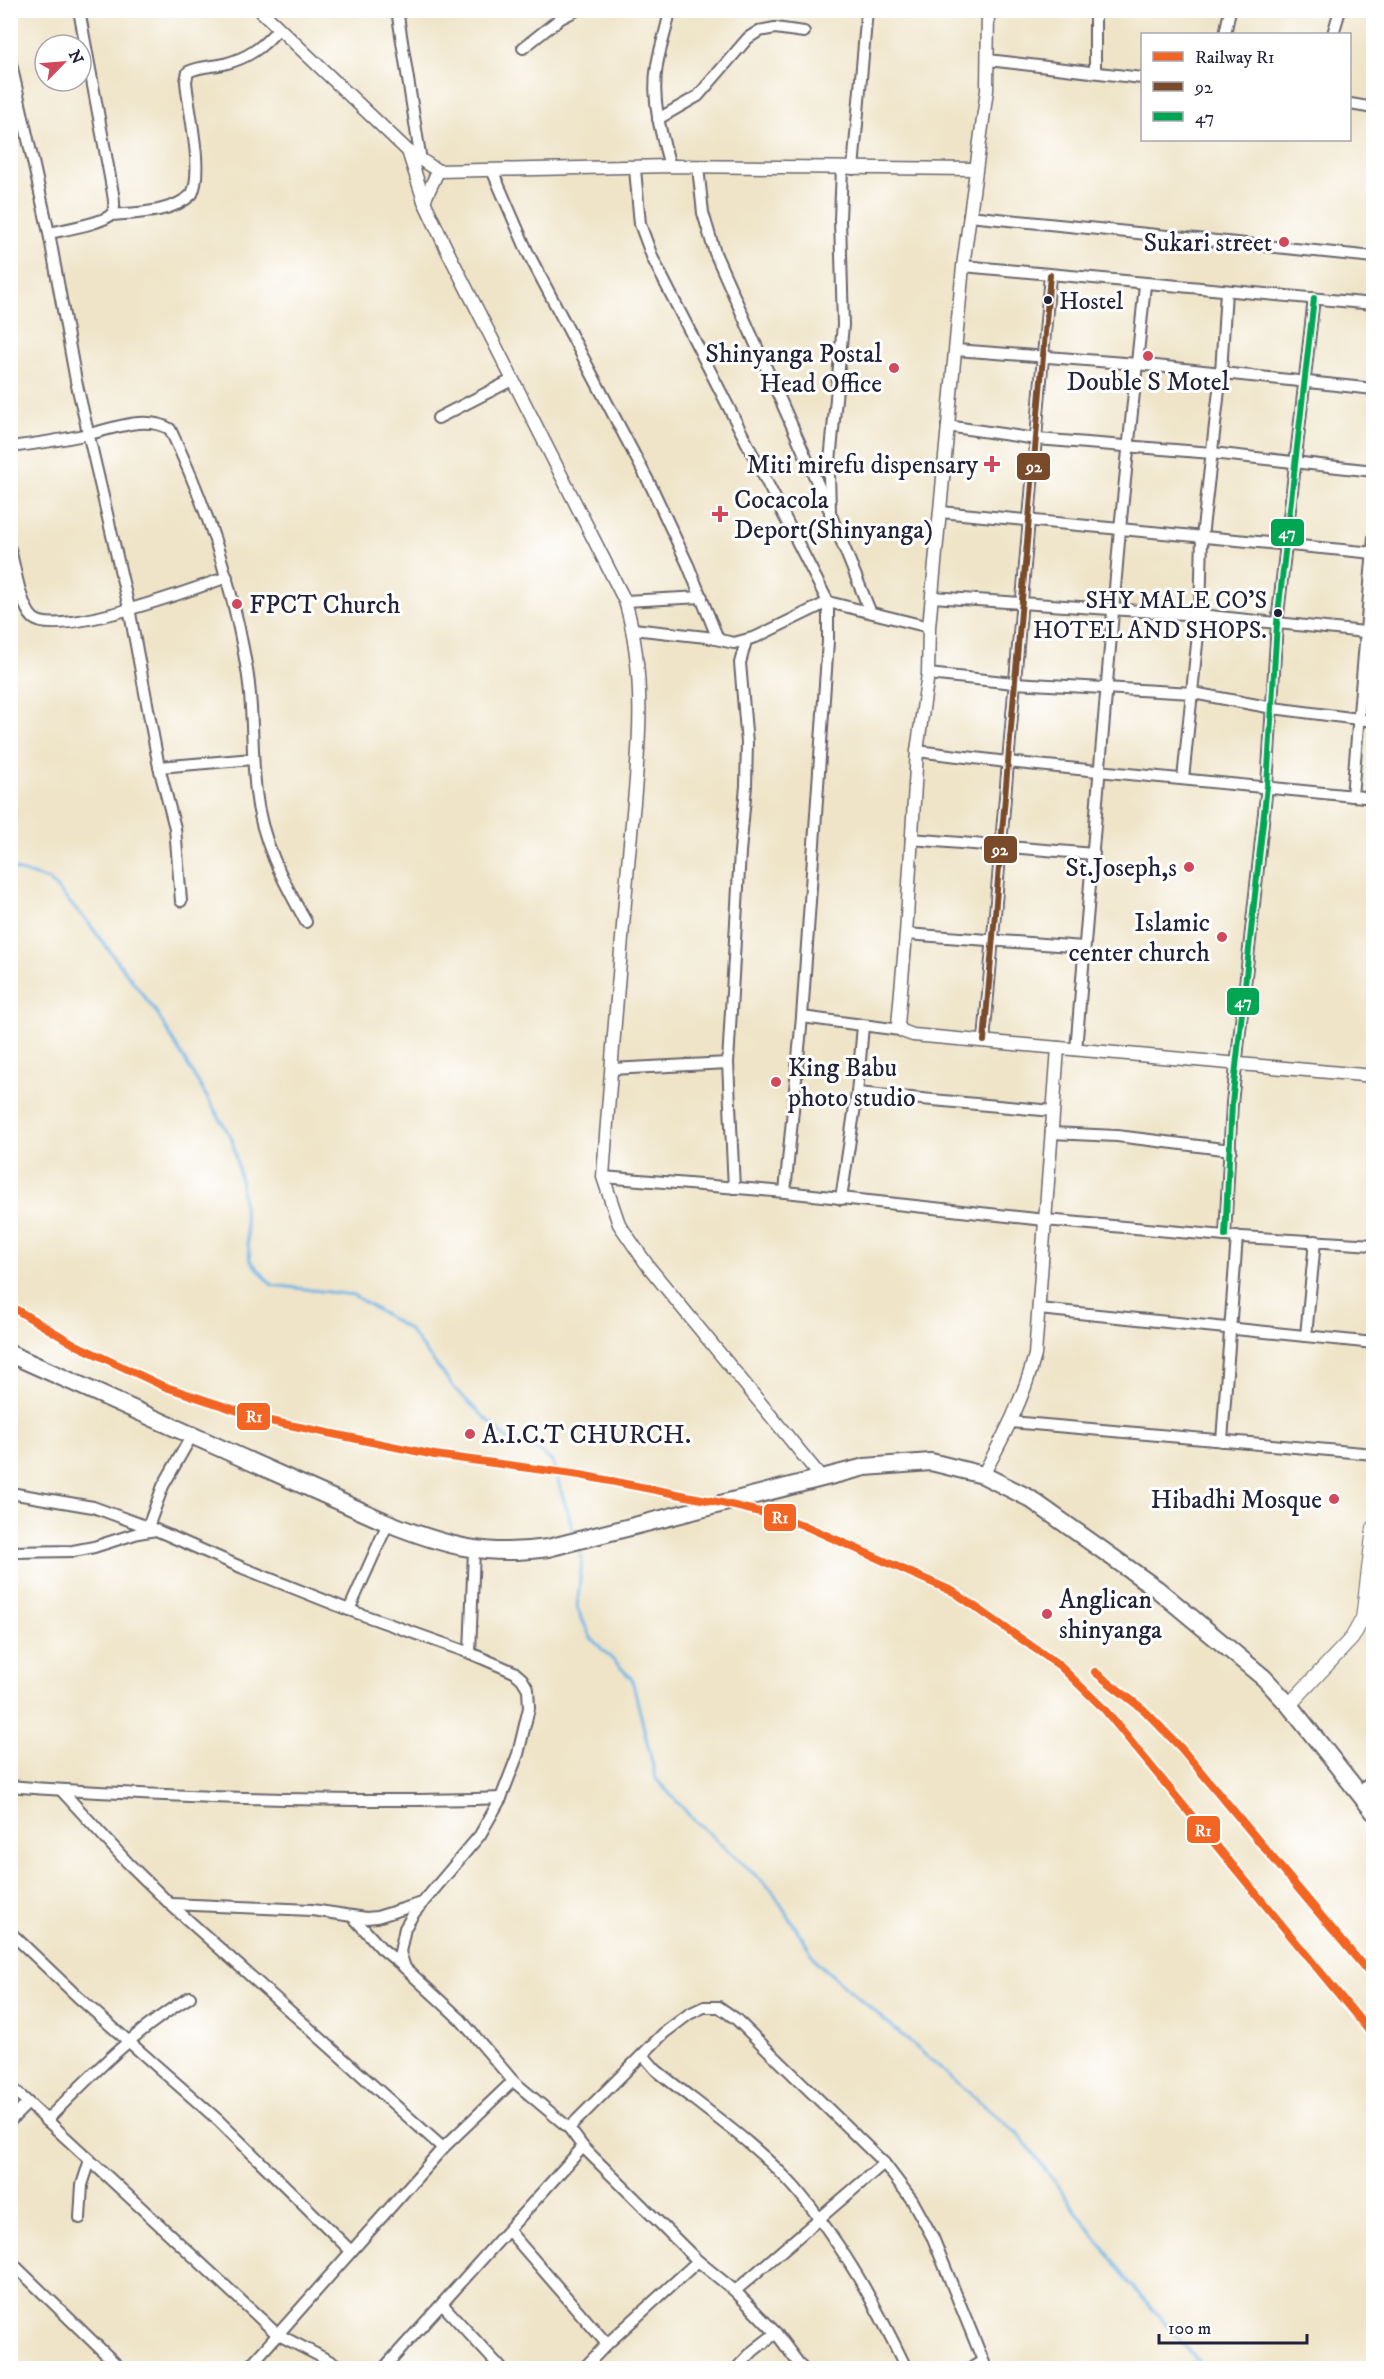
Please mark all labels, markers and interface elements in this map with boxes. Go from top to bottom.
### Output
north arrow [33,33,93,93]
legend [1141,33,1351,141]
text: N [64,47,88,67]
text: Railway R1 [1195,47,1275,69]
text: 92 [1194,77,1213,99]
text: 47 [1195,107,1214,129]
place label: Sukari street [1143,227,1272,260]
marker: Sukari street [1277,235,1291,249]
place label: Hostel [1059,287,1124,317]
marker: Hostel [1042,294,1054,306]
place label: Shinyanga Postal Head Office [705,338,882,401]
marker: Double S Motel [1141,349,1155,363]
marker: Shinyanga Postal Head Office [887,361,901,375]
place label: Double S Motel [1067,366,1230,399]
place label: Miti mirefu dispensary [746,449,979,482]
line badge: 92 [1016,452,1051,481]
marker: Miti mirefu dispensary [983,455,1001,473]
text: 92 [1025,457,1043,477]
place label: Cocacola Deport(Shinyanga) [734,484,933,547]
marker: Cocacola Deport(Shinyanga) [711,505,729,523]
line badge: 47 [1270,518,1305,547]
text: 47 [1277,523,1296,543]
place label: SHY MALE CO'S HOTEL AND SHOPS. [1033,586,1267,646]
place label: FPCT Church [249,589,401,622]
marker: FPCT Church [230,597,244,611]
marker: SHY MALE CO'S HOTEL AND SHOPS. [1272,607,1284,619]
line badge: 92 [983,835,1018,864]
text: 92 [991,840,1009,860]
place label: St.Joseph,s [1065,852,1177,885]
marker: St.Joseph,s [1182,860,1196,874]
place label: Islamic center church [1069,907,1210,970]
marker: Islamic center church [1215,930,1229,944]
line badge: 47 [1226,987,1260,1016]
text: 47 [1233,992,1252,1012]
place label: King Babu photo studio [787,1052,916,1115]
marker: King Babu photo studio [769,1075,783,1089]
line badge: R1 [236,1402,271,1431]
text: R1 [246,1407,262,1427]
place label: A.I.C.T CHURCH. [482,1419,691,1452]
marker: A.I.C.T CHURCH. [463,1427,477,1441]
place label: Hibadhi Mosque [1150,1484,1322,1517]
marker: Hibadhi Mosque [1327,1492,1341,1506]
line badge: R1 [763,1503,797,1532]
text: R1 [772,1508,788,1528]
place label: Anglican shinyanga [1059,1584,1162,1647]
marker: Anglican shinyanga [1040,1607,1054,1621]
line badge: R1 [1186,1815,1221,1844]
text: R1 [1195,1821,1211,1841]
scale bar [1159,2307,1308,2345]
text: 100 m [1168,2318,1211,2340]

